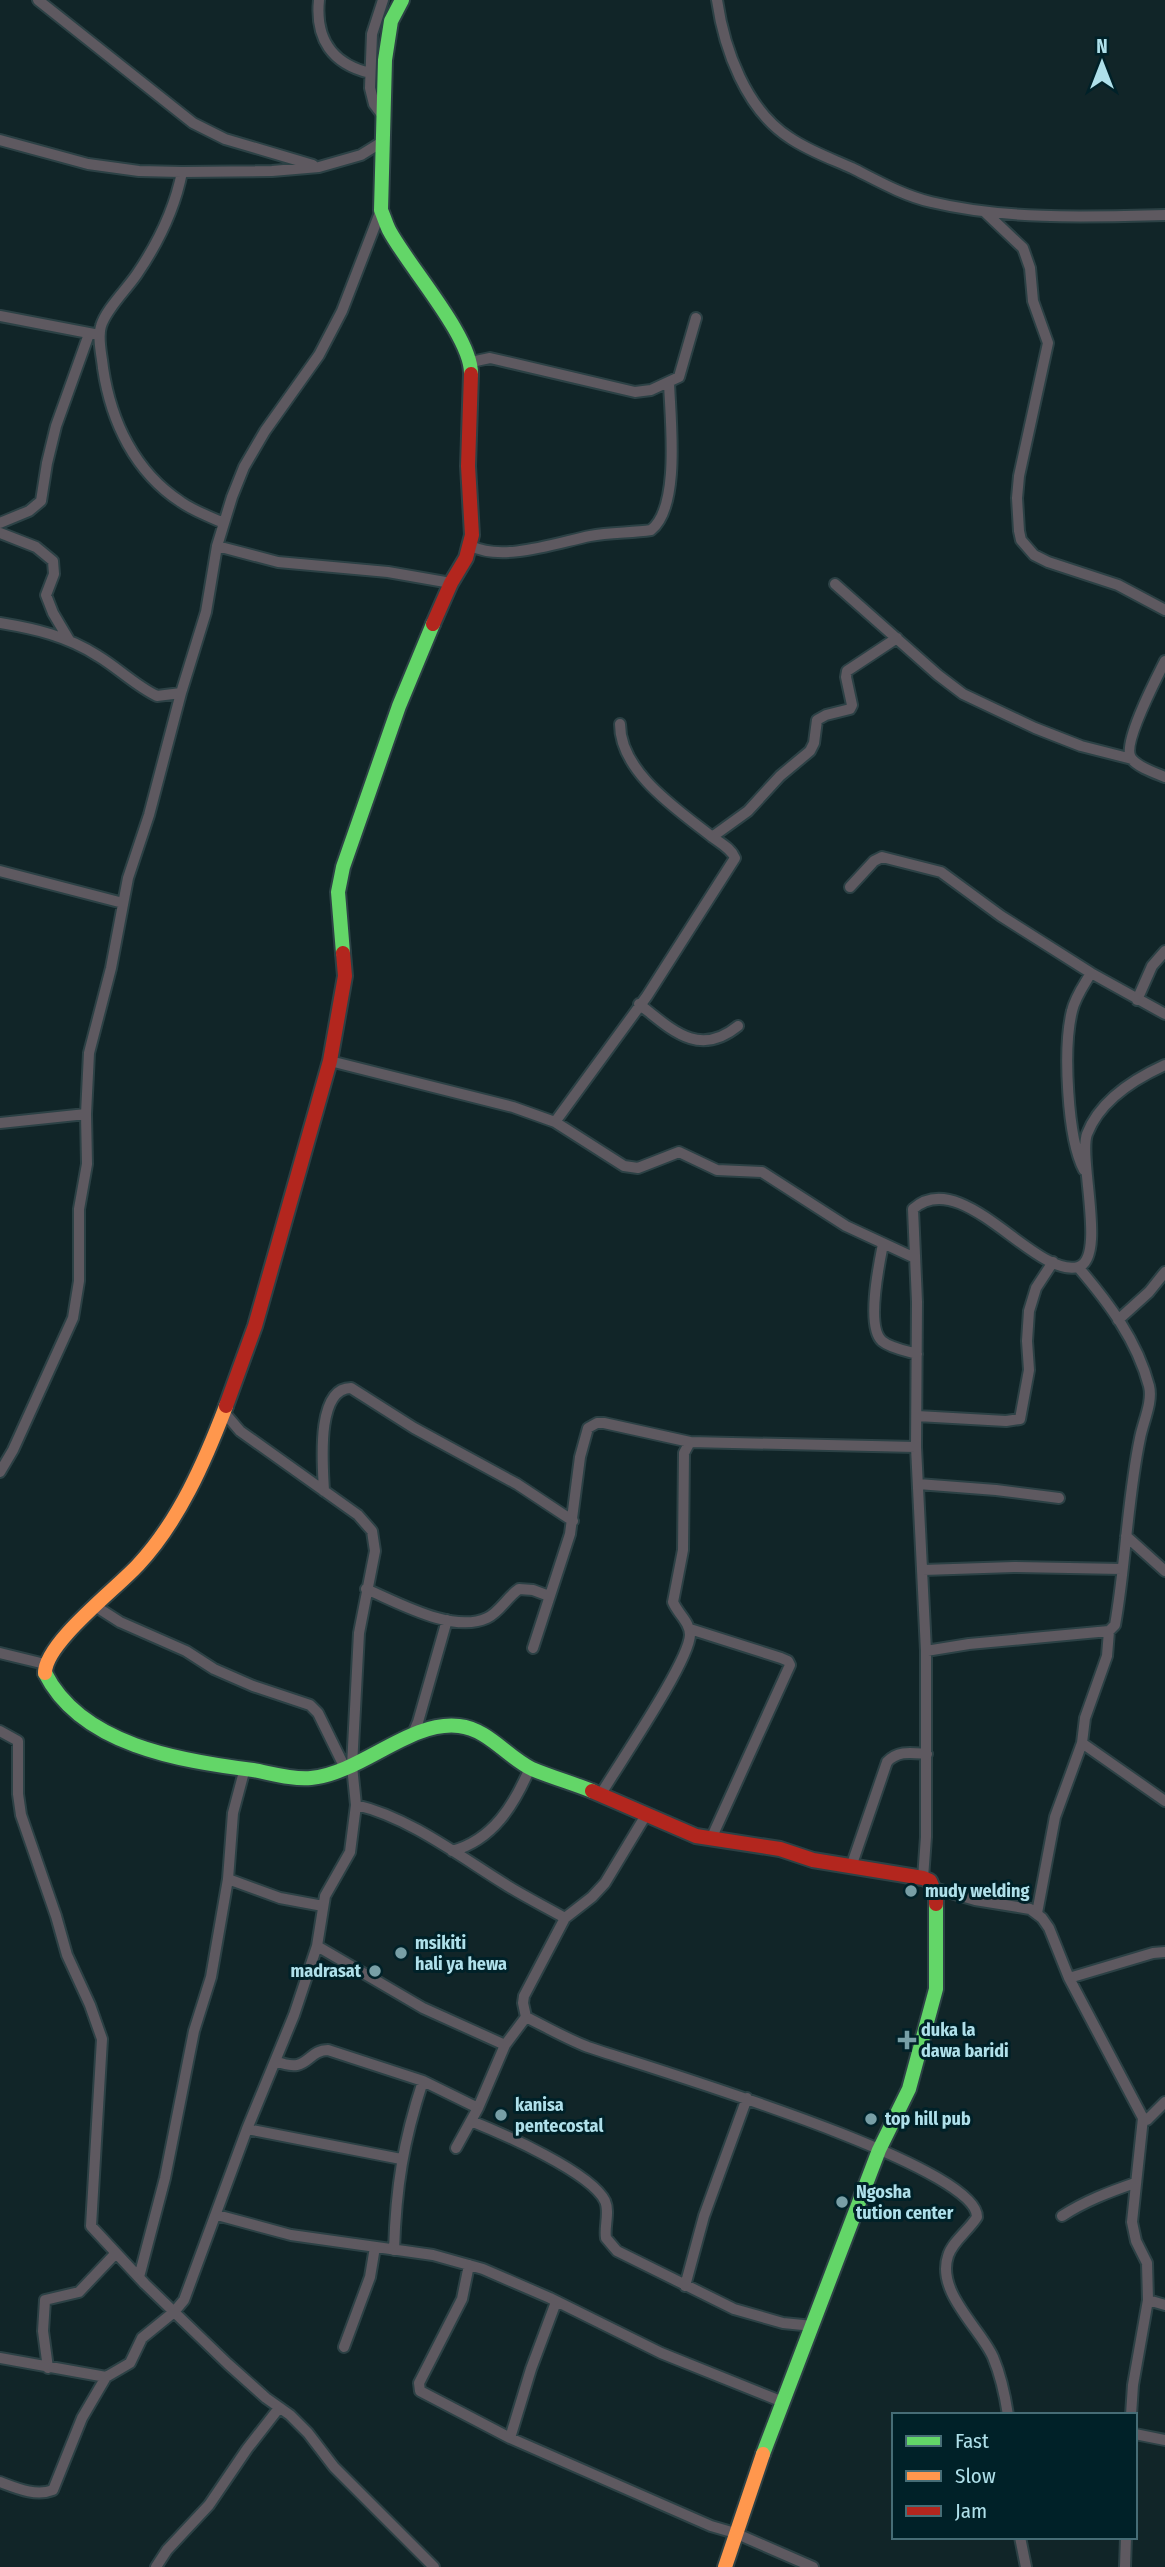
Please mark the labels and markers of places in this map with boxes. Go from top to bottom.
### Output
place label: mudy welding [925,1880,1029,1902]
marker: mudy welding [903,1883,919,1899]
place label: msikiti hali ya hewa [415,1932,507,1975]
marker: msikiti hali ya hewa [393,1945,409,1961]
place label: madrasat [291,1960,362,1982]
marker: madrasat [367,1963,383,1979]
place label: duka la dawa baridi [921,2019,1009,2062]
marker: duka la dawa baridi [899,2032,915,2048]
place label: kanisa pentecostal [515,2094,603,2137]
marker: kanisa pentecostal [493,2107,509,2123]
place label: top hill pub [885,2108,971,2130]
marker: top hill pub [863,2111,879,2127]
place label: Ngosha tution center [856,2181,954,2224]
marker: Ngosha tution center [834,2194,850,2210]

